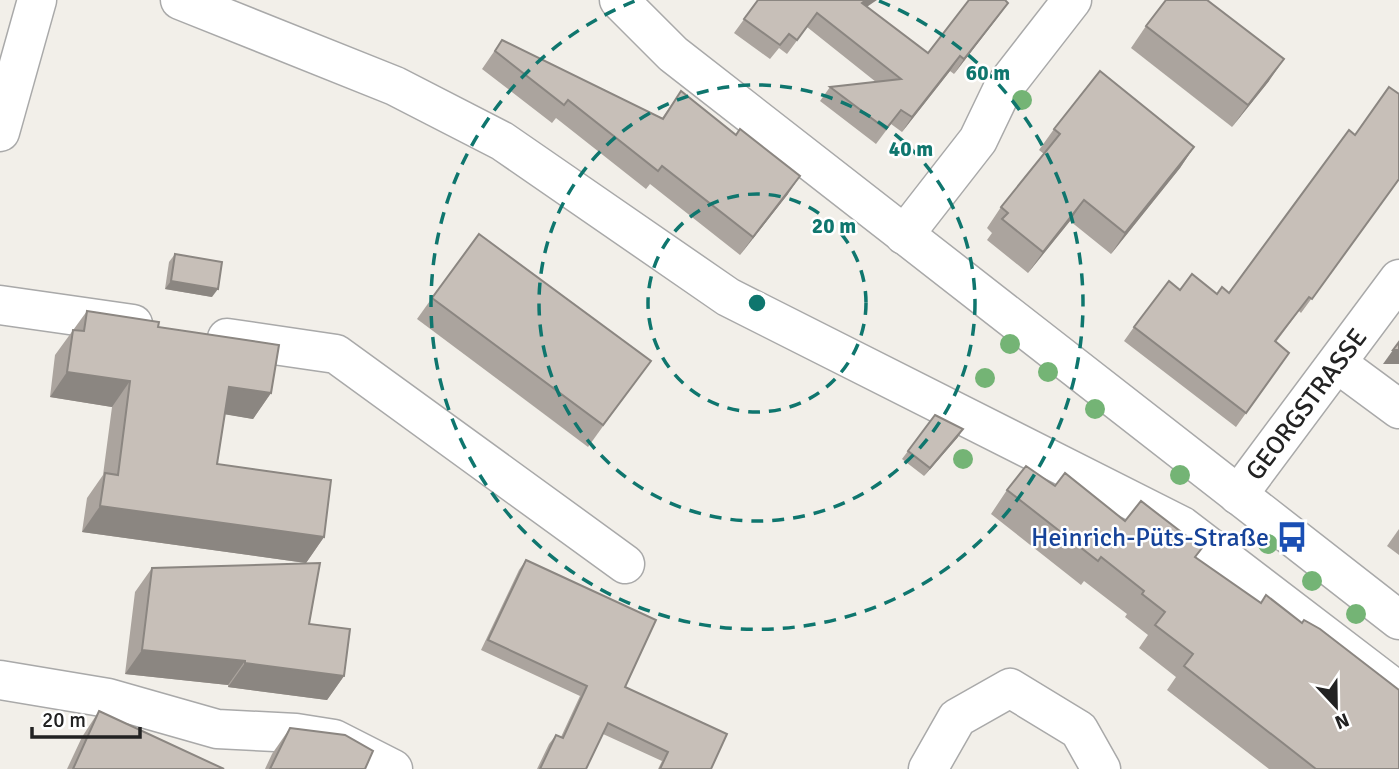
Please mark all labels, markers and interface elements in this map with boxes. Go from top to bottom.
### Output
text: 60 m [966,60,1010,86]
text: 40 m [889,136,933,162]
text: 20 m [812,213,856,239]
centre of rings [745,291,769,315]
street label: GEORGSTRASSE [1239,322,1374,487]
bus stop icon: Heinrich-Püts-Straße [1275,520,1309,554]
place label: Heinrich-Püts-Straße [1031,522,1269,554]
north arrow [1301,671,1371,741]
scale bar [32,696,140,740]
text: 20 m [42,707,86,733]
text: N [1331,707,1353,734]

